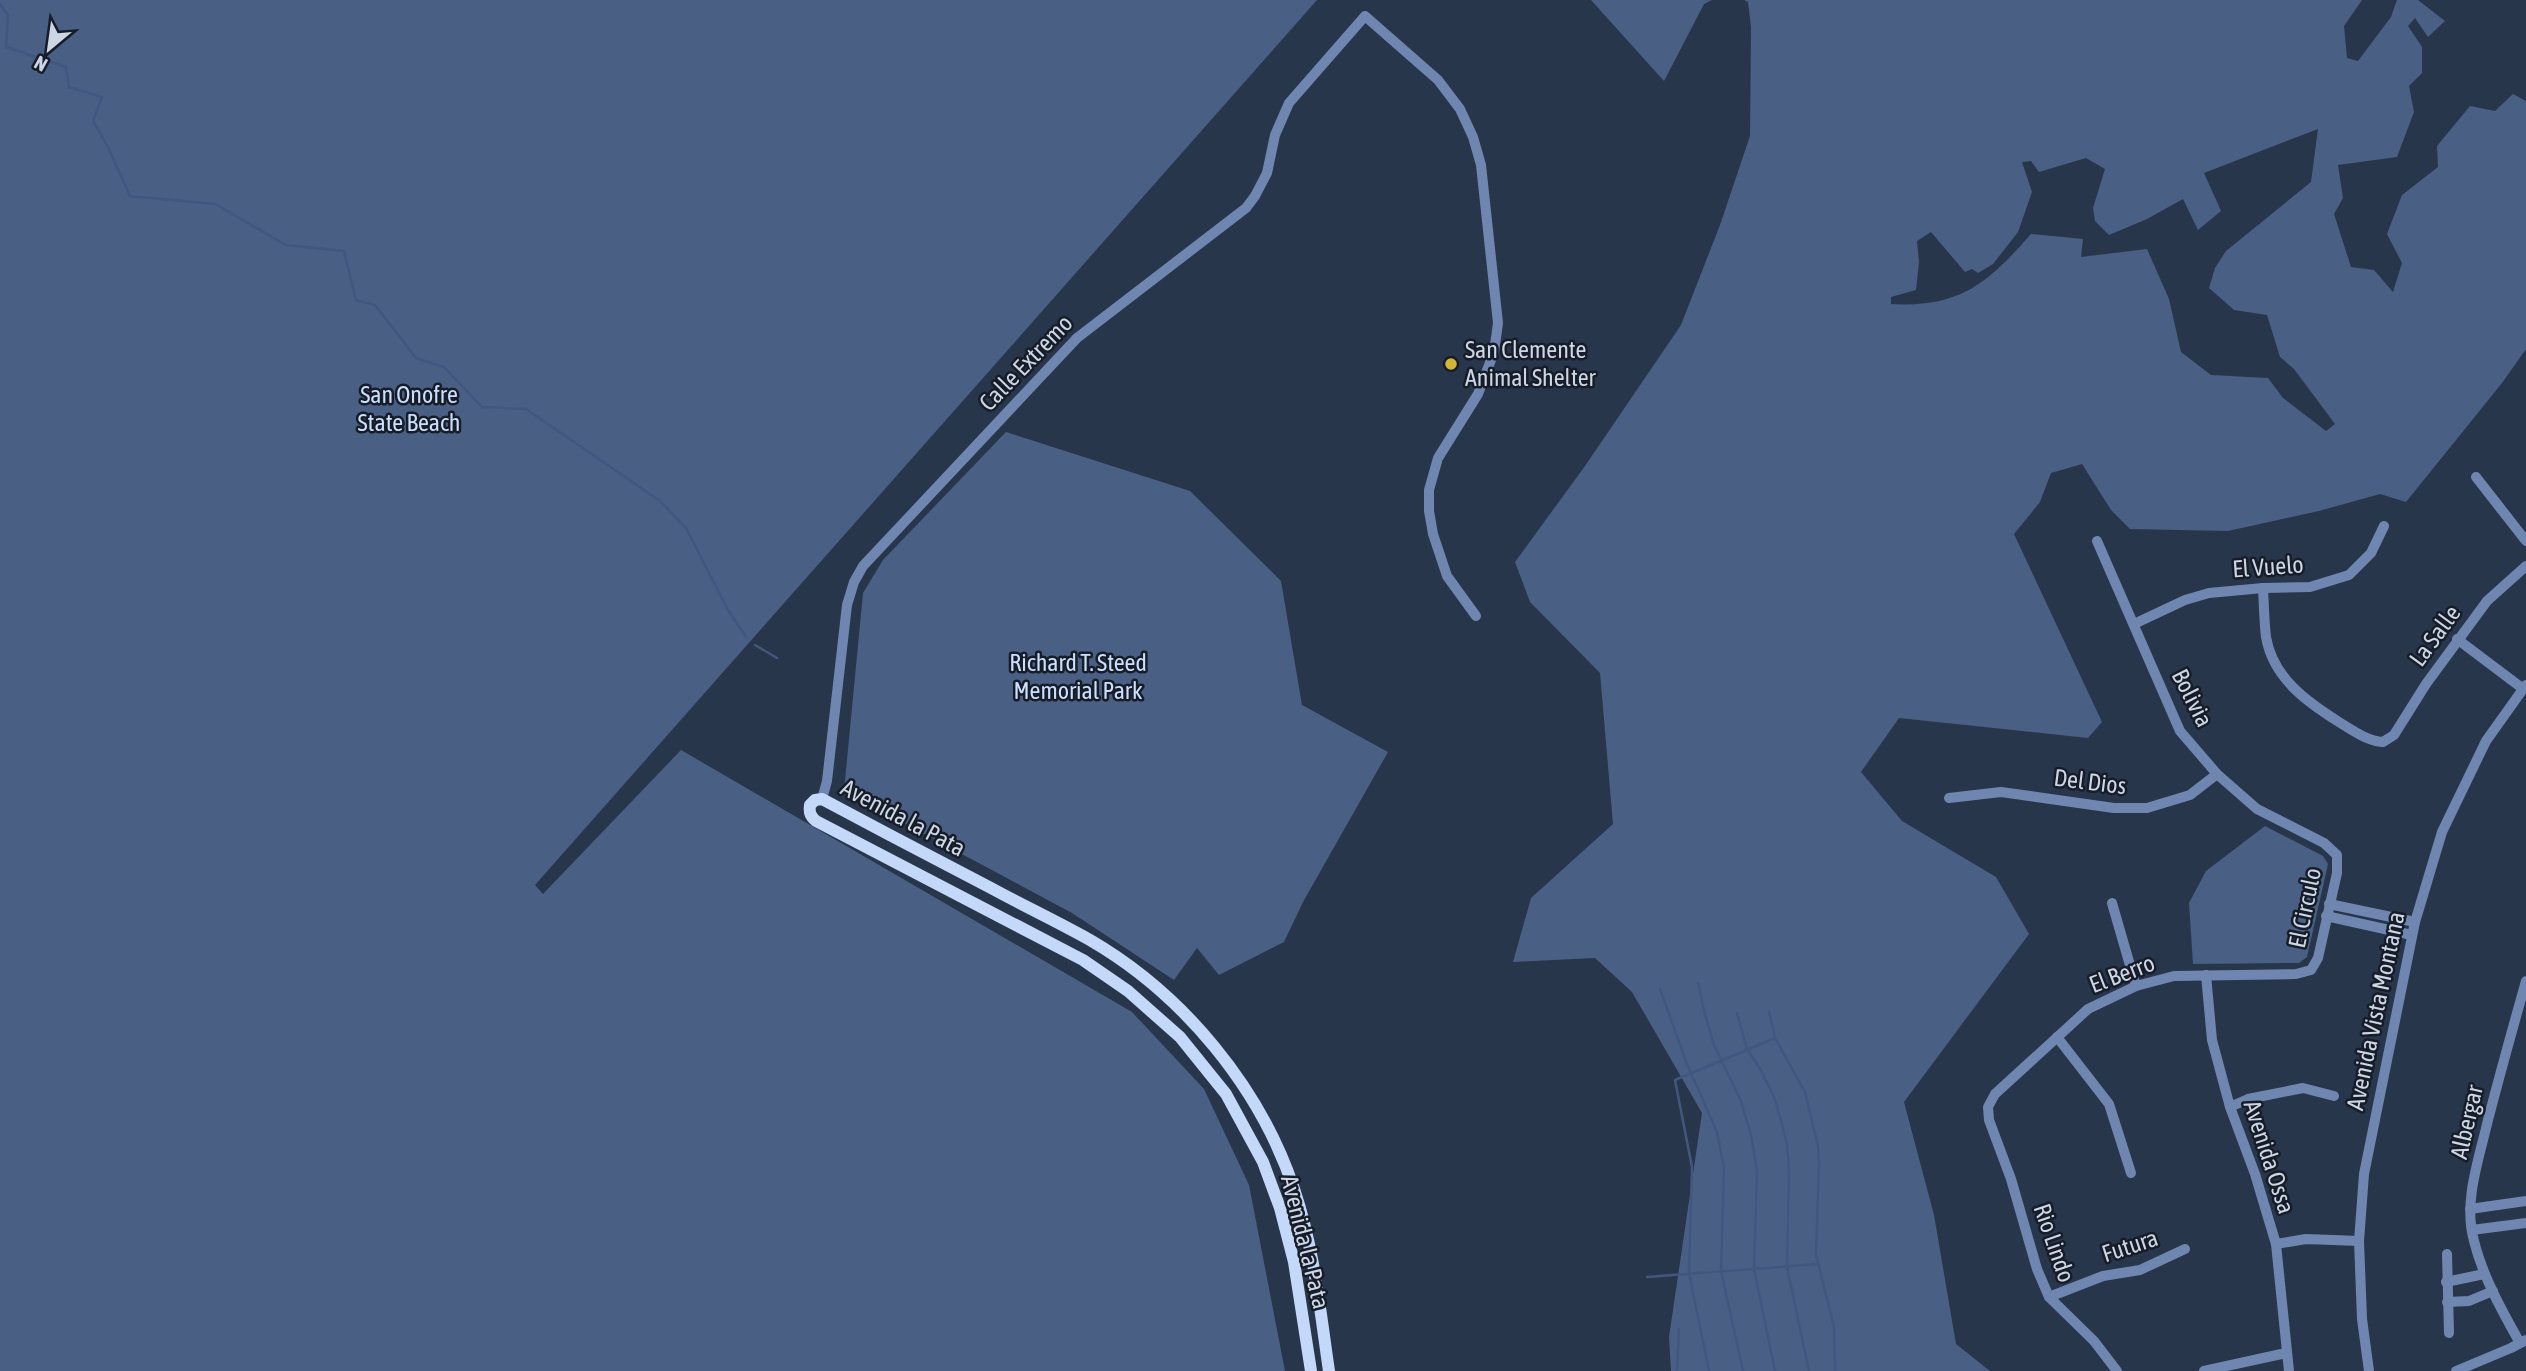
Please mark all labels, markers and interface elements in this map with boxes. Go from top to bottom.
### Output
north arrow [14,14,84,84]
text: N [31,52,51,76]
street label: Calle Extremo [974,309,1078,416]
place label: San Clemente Animal Shelter [1465,336,1597,391]
marker: San Clemente Animal Shelter [1443,356,1459,372]
park label: San Onofre State Beach [358,381,460,436]
street label: El Vuelo [2232,551,2304,582]
street label: La Salle [2404,600,2466,671]
park label: Richard T. Steed Memorial Park [1009,649,1147,704]
street label: Bolivia [2167,664,2218,731]
street label: Del Dios [2052,764,2128,799]
street label: Avenida la Pata [837,774,970,862]
street label: El Circulo [2283,865,2326,950]
street label: Avenida Vista Montana [2341,909,2410,1113]
street label: El Berro [2085,949,2158,998]
street label: Albergar [2445,1082,2488,1161]
street label: Avenida Ossa [2238,1097,2300,1217]
street label: Avenida la Pata [1276,1172,1335,1311]
street label: Rio Lindo [2028,1200,2080,1286]
street label: Futura [2098,1224,2161,1267]

